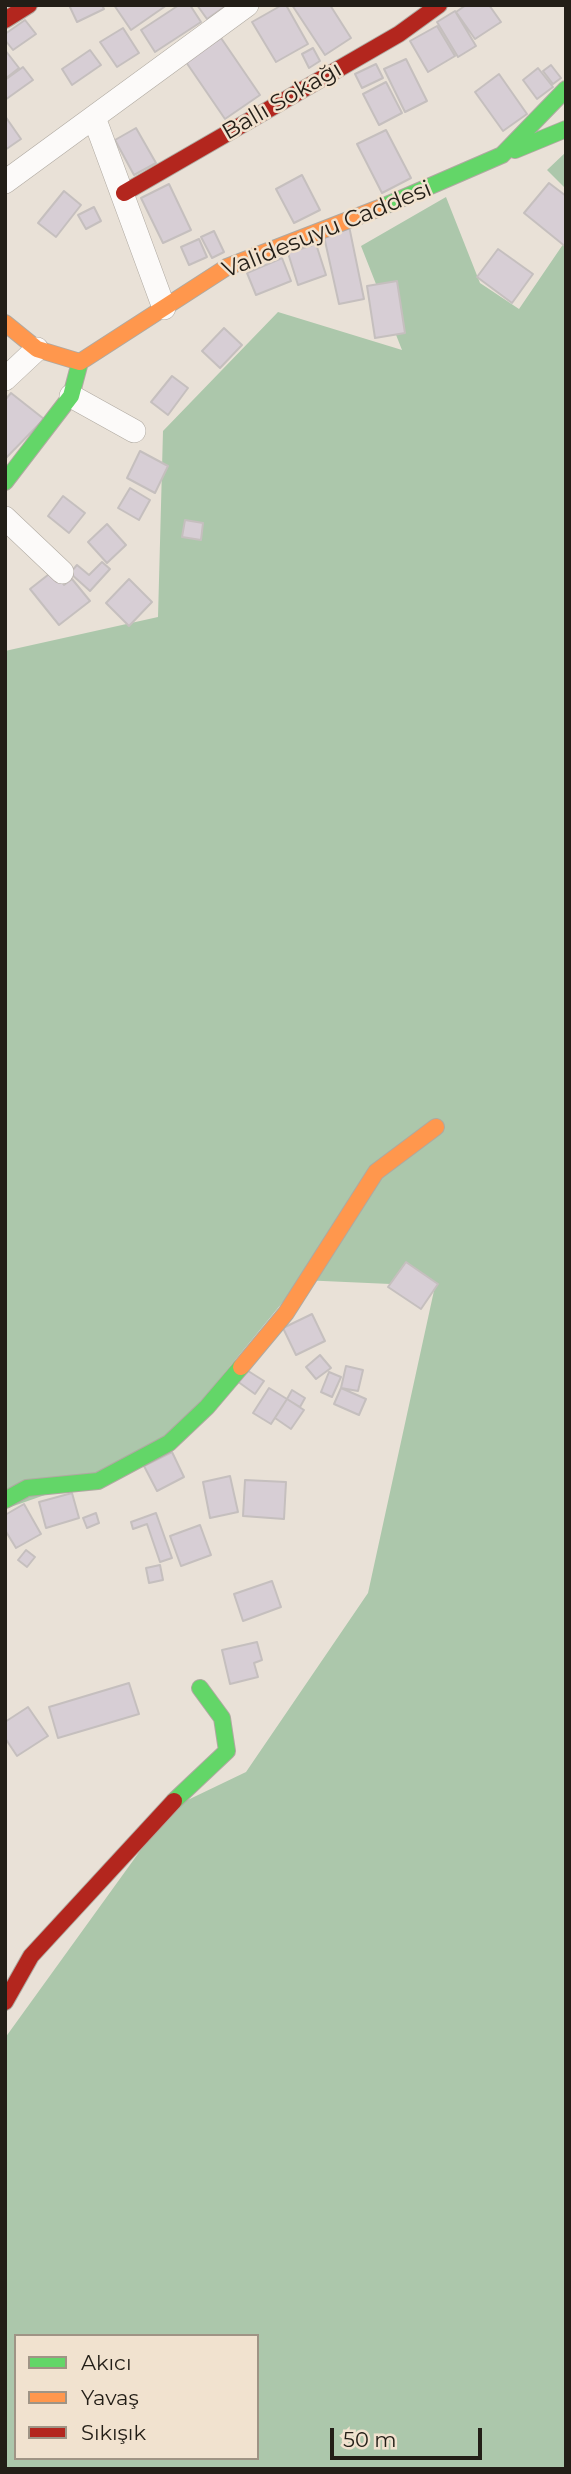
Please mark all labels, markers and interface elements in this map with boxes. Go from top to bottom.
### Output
street label: Ballı Sokağı [217,56,347,146]
street label: Validesuyu Caddesi [218,175,436,285]
legend [14,2334,259,2460]
text: Akıcı [81,2350,132,2375]
text: Yavaş [81,2385,139,2410]
scale bar [333,2414,485,2458]
text: Sıkışık [81,2420,146,2445]
text: 50 m [343,2427,397,2452]

